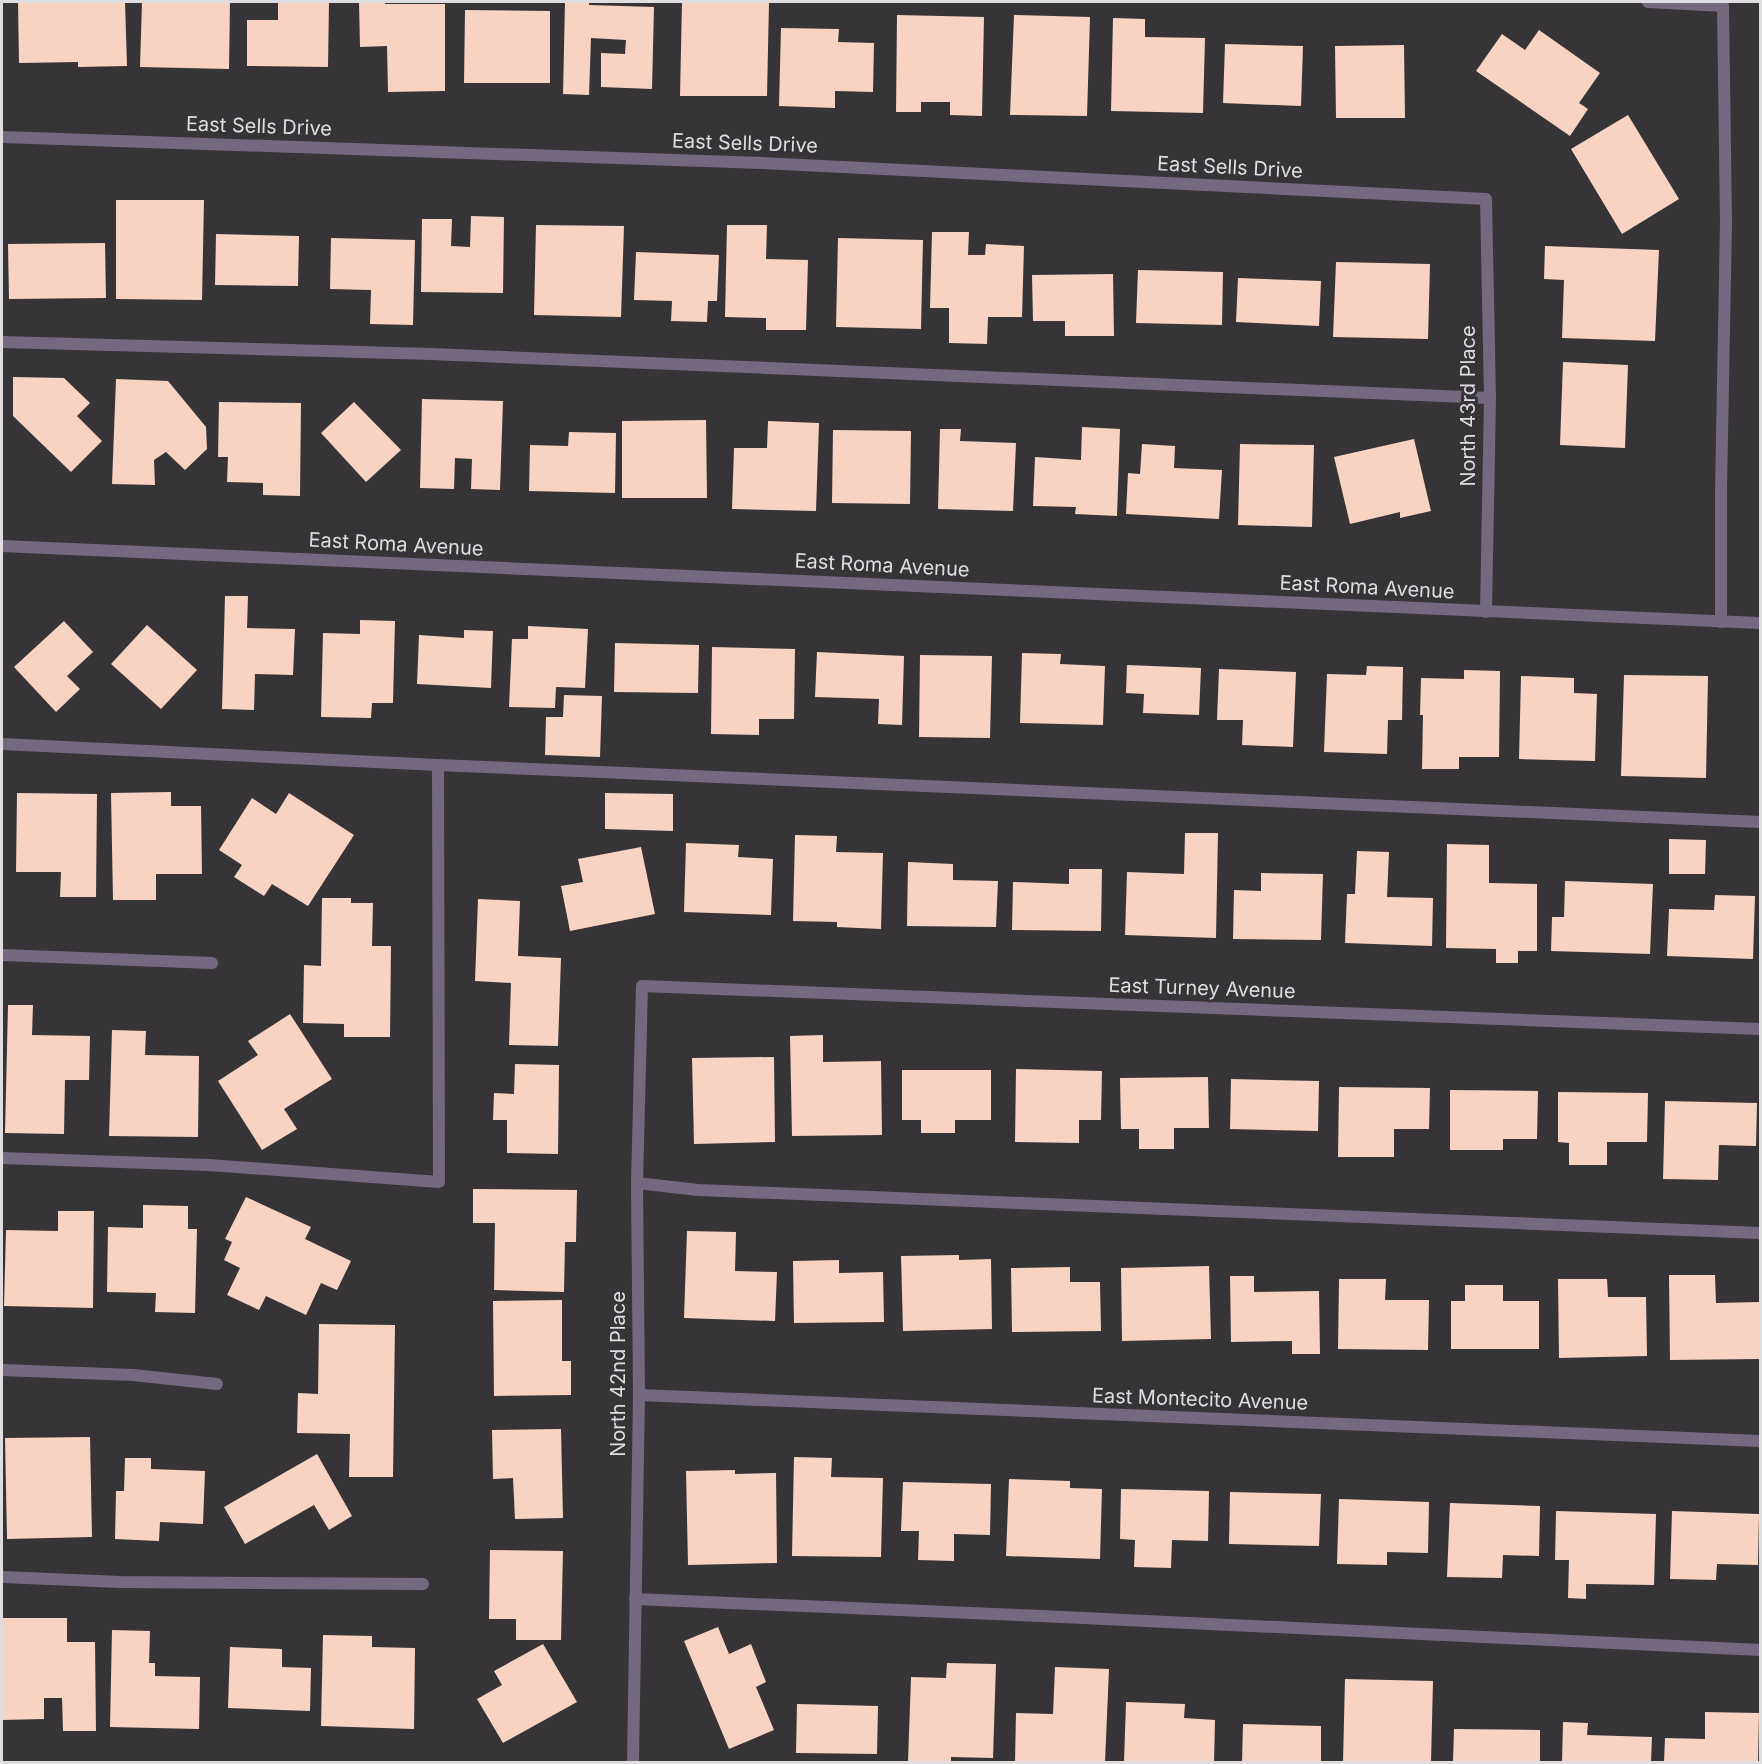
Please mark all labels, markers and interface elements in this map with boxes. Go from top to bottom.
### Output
street label: East Sells Drive [186,111,332,141]
street label: East Sells Drive [672,128,818,158]
street label: East Sells Drive [1156,151,1304,183]
street label: North 43rd Place [1456,325,1480,487]
street label: East Roma Avenue [308,527,484,561]
street label: East Roma Avenue [794,548,970,582]
street label: East Roma Avenue [1279,570,1455,604]
street label: East Turney Avenue [1108,973,1296,1003]
street label: North 42nd Place [606,1291,630,1457]
street label: East Montecito Avenue [1091,1383,1309,1415]

